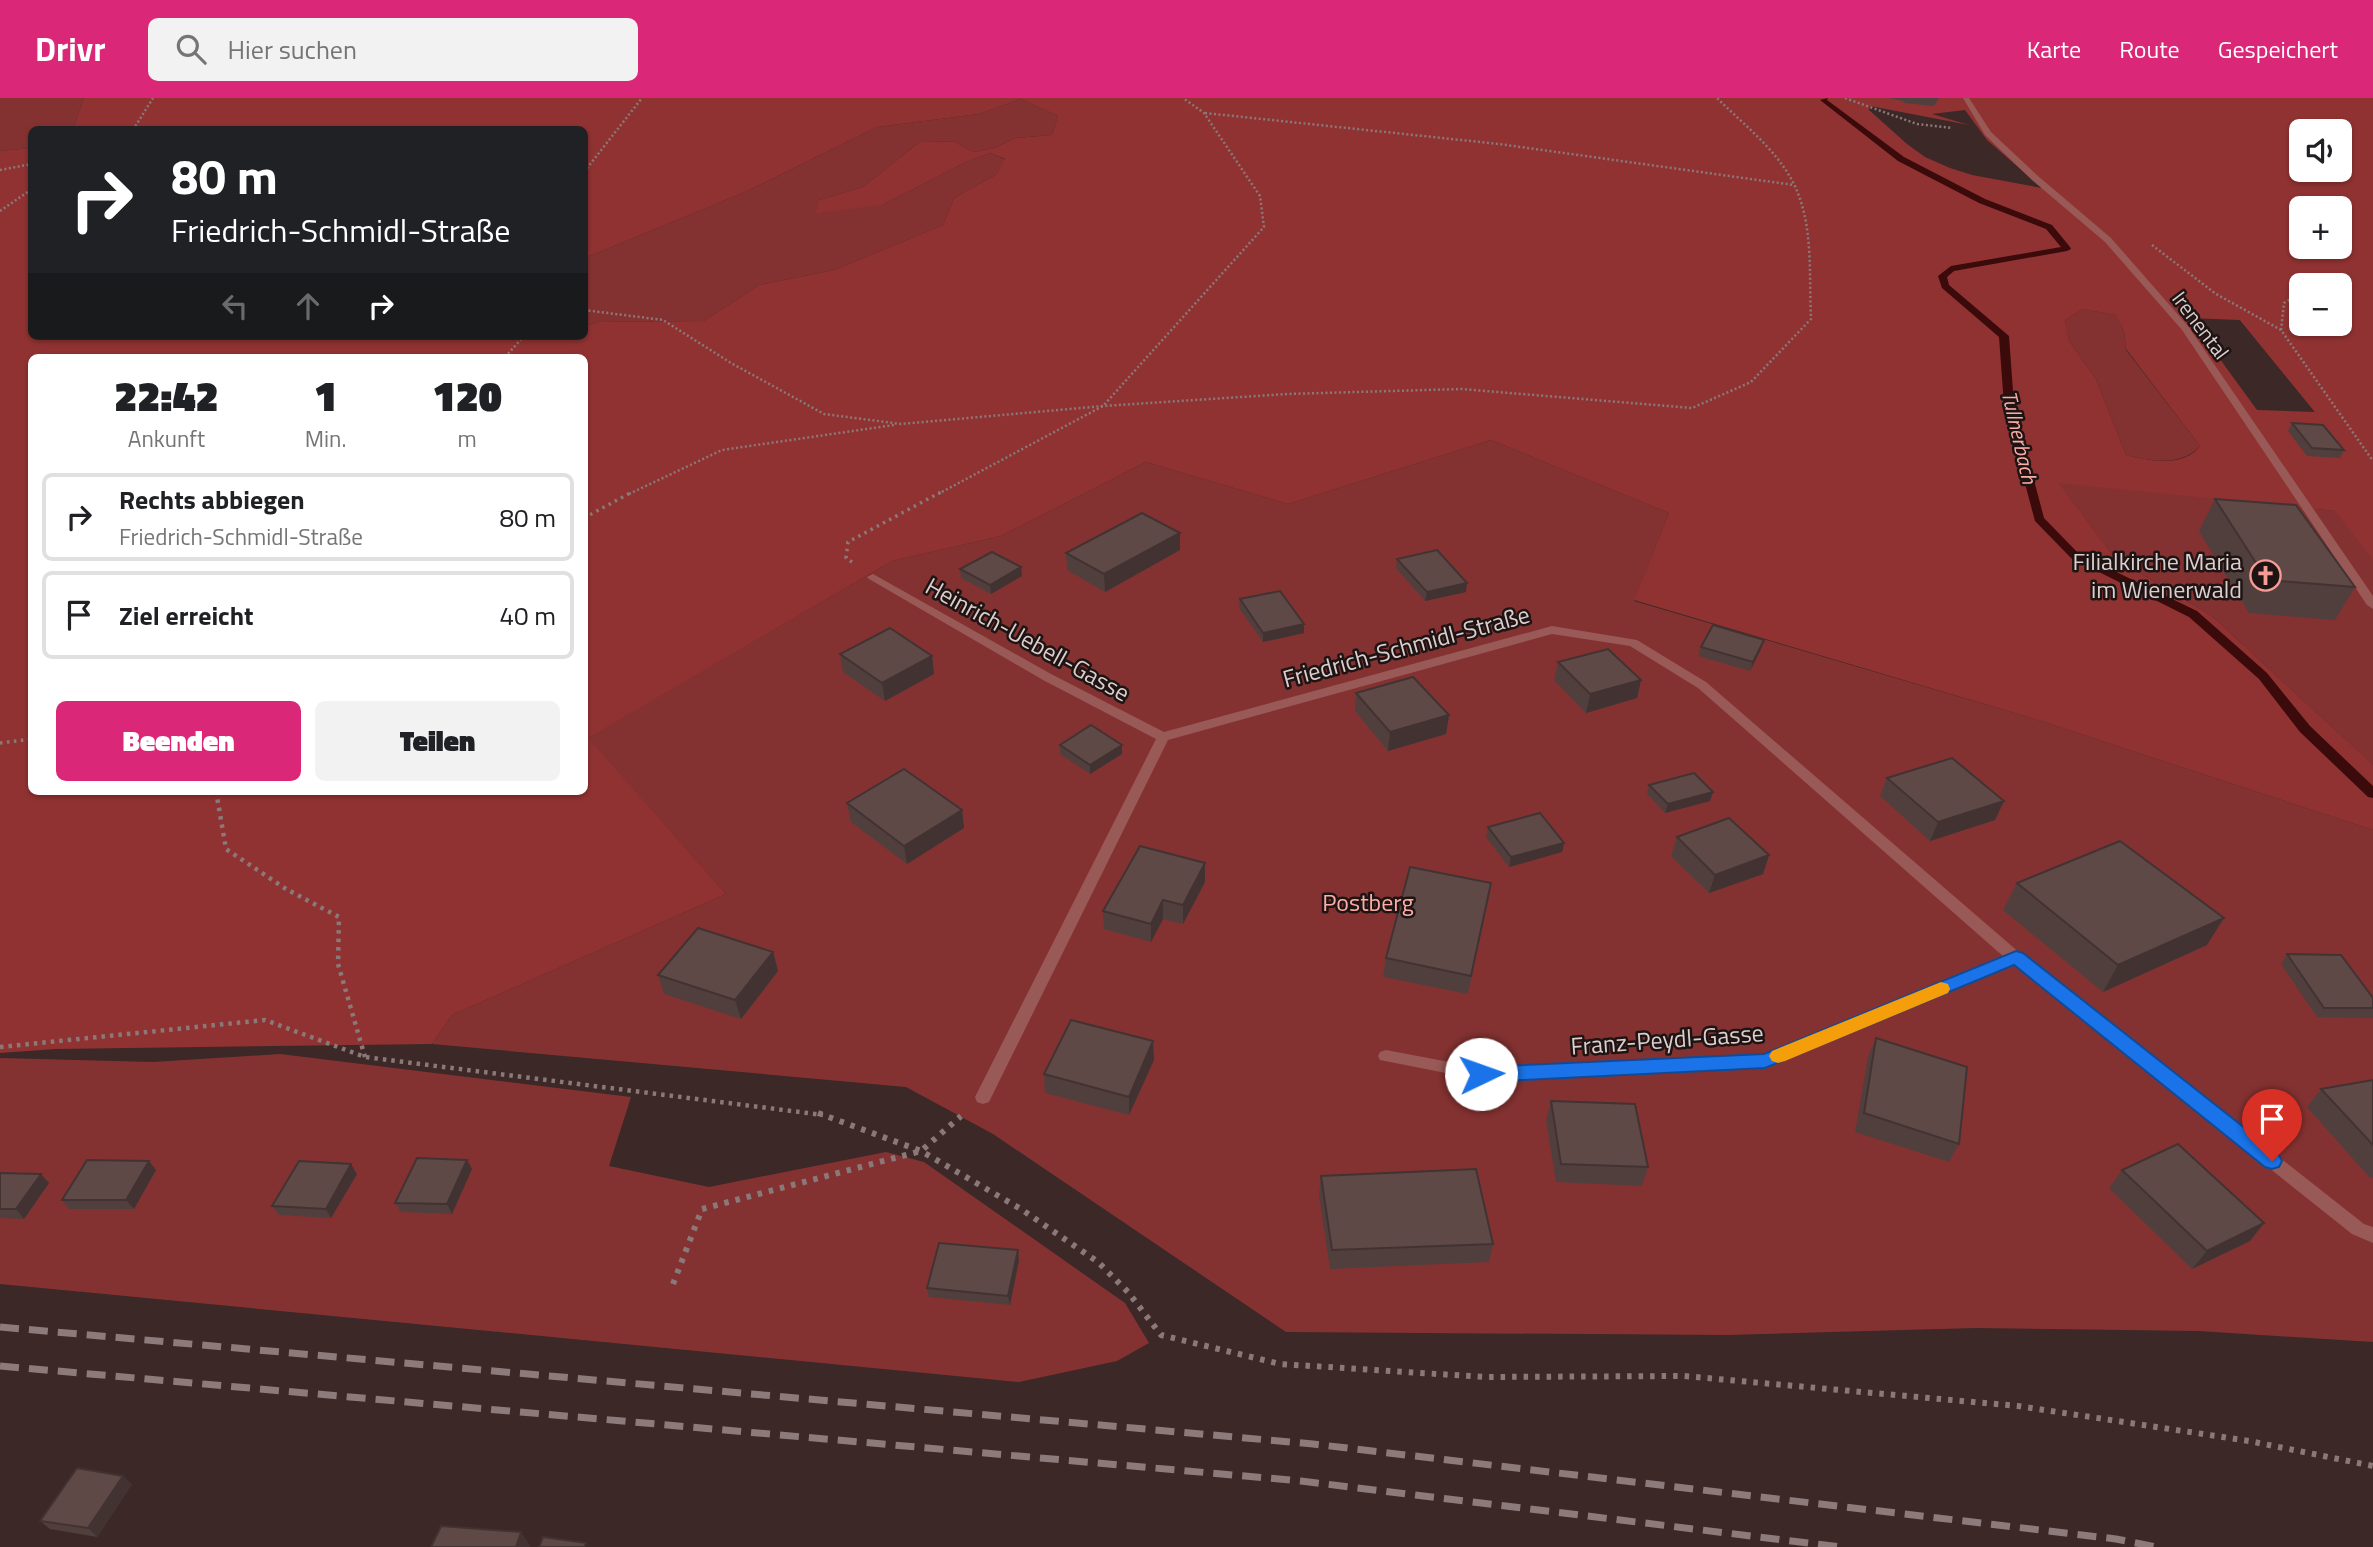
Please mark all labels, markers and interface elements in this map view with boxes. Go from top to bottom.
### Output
search box [148,18,638,81]
text: Drivr [35,24,106,74]
icon: search [172,30,210,68]
text: Hier suchen [228,30,357,69]
text: Karte [2027,31,2081,67]
text: Route [2119,31,2180,67]
text: Gespeichert [2218,31,2338,67]
map controls [2289,119,2352,336]
button: sound [2289,119,2352,182]
text: 80 m [171,138,278,213]
icon: right [56,154,147,245]
button: + [2289,196,2352,259]
text: Friedrich-Schmidl-Straße [171,206,510,254]
button: − [2289,273,2352,336]
street label: Irenental [2165,284,2237,366]
icon: left [216,287,254,325]
icon: ahead [289,287,327,325]
icon: right [362,287,400,325]
text: 22:42 [114,363,219,427]
text: 1 [314,363,337,427]
text: 120 [433,363,502,427]
water label: Tullnerbach [1994,387,2046,487]
text: Ankunft [128,421,205,456]
text: Min. [305,421,346,456]
text: m [458,421,477,456]
text: Rechts abbiegen [119,480,305,519]
icon: right [60,498,98,536]
text: 80 m [499,498,556,537]
text: Friedrich-Schmidl-Straße [119,519,363,554]
place label: Filialkirche Maria im Wienerwald [2072,543,2242,607]
church icon: Filialkirche Maria im Wienerwald [2248,558,2282,592]
street label: Heinrich-Uebell-Gasse [919,568,1137,710]
icon: arrive [60,596,98,634]
text: Ziel erreicht [119,596,254,635]
text: 40 m [499,596,556,635]
street label: Friedrich-Schmidl-Straße [1278,596,1534,696]
button: Beenden [56,701,301,781]
button: Teilen [315,701,560,781]
park label: Postberg [1322,884,1414,920]
street label: Franz-Peydl-Gasse [1569,1014,1765,1064]
position arrow [1444,1037,1518,1111]
pin [2242,1089,2302,1161]
icon: arrive [2253,1100,2291,1138]

